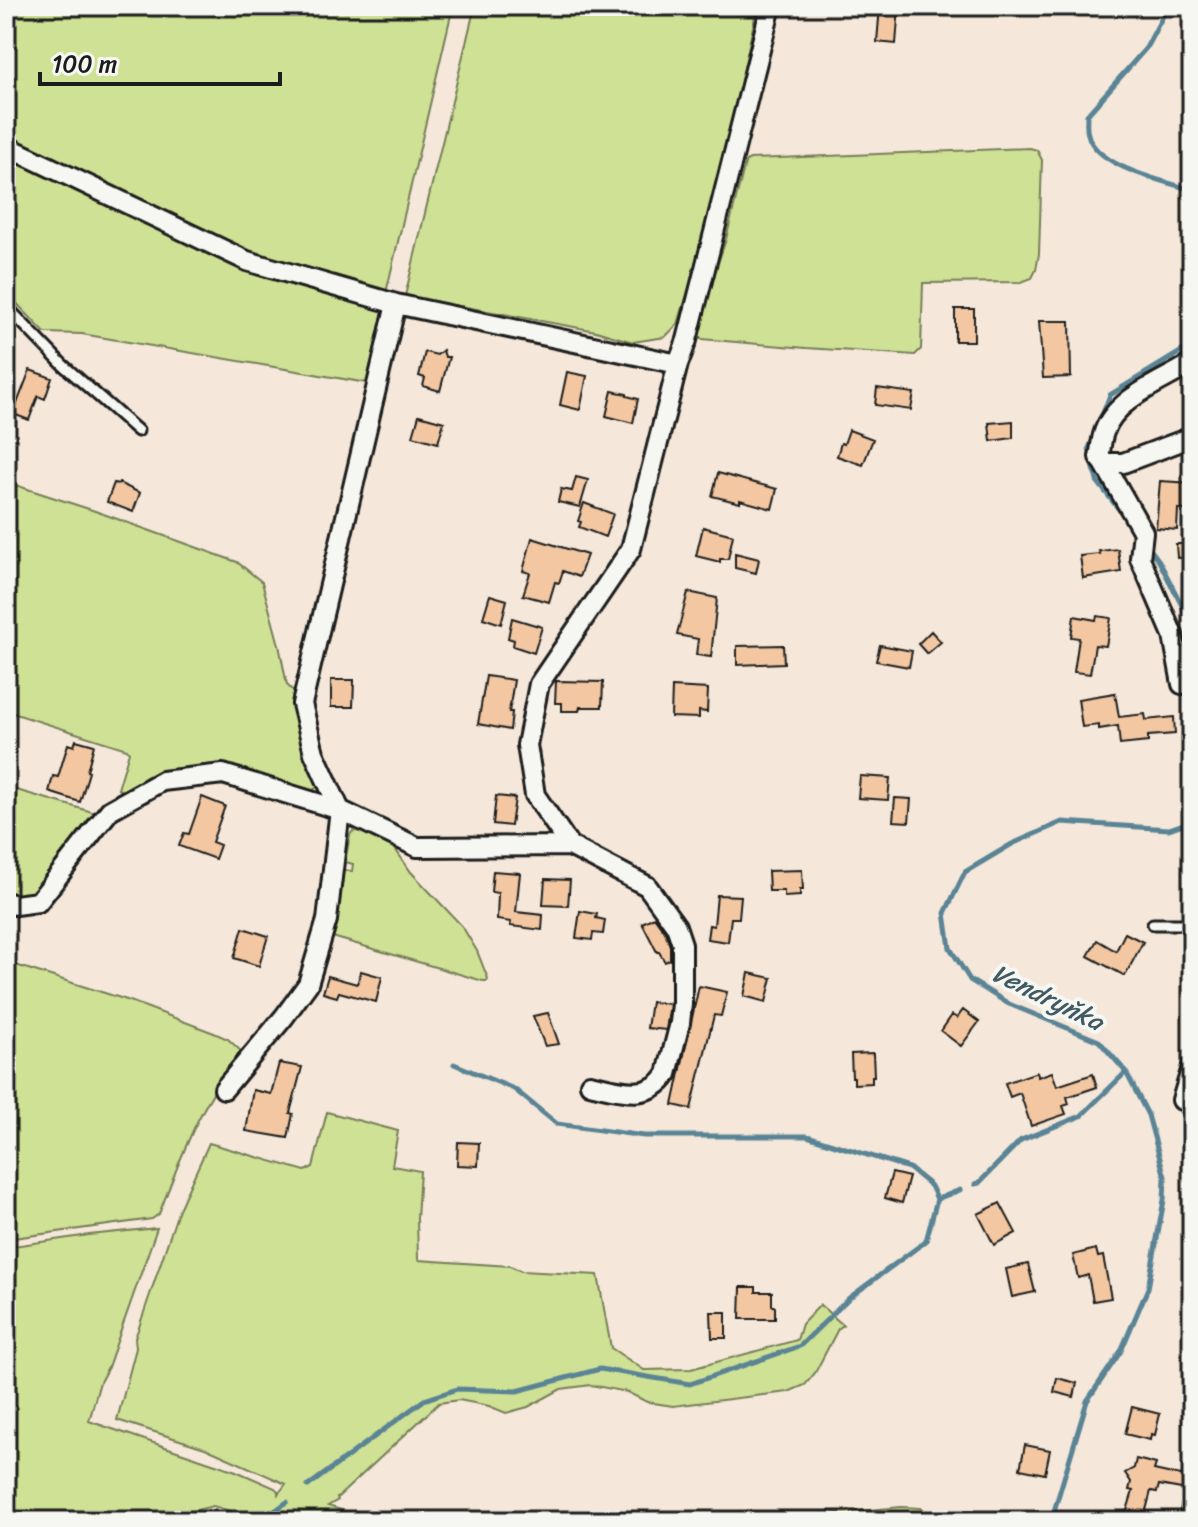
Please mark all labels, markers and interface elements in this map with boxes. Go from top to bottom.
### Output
scale bar [40,36,280,86]
text: 100 m [52,43,117,85]
water label: Vendryňka [984,950,1114,1045]

